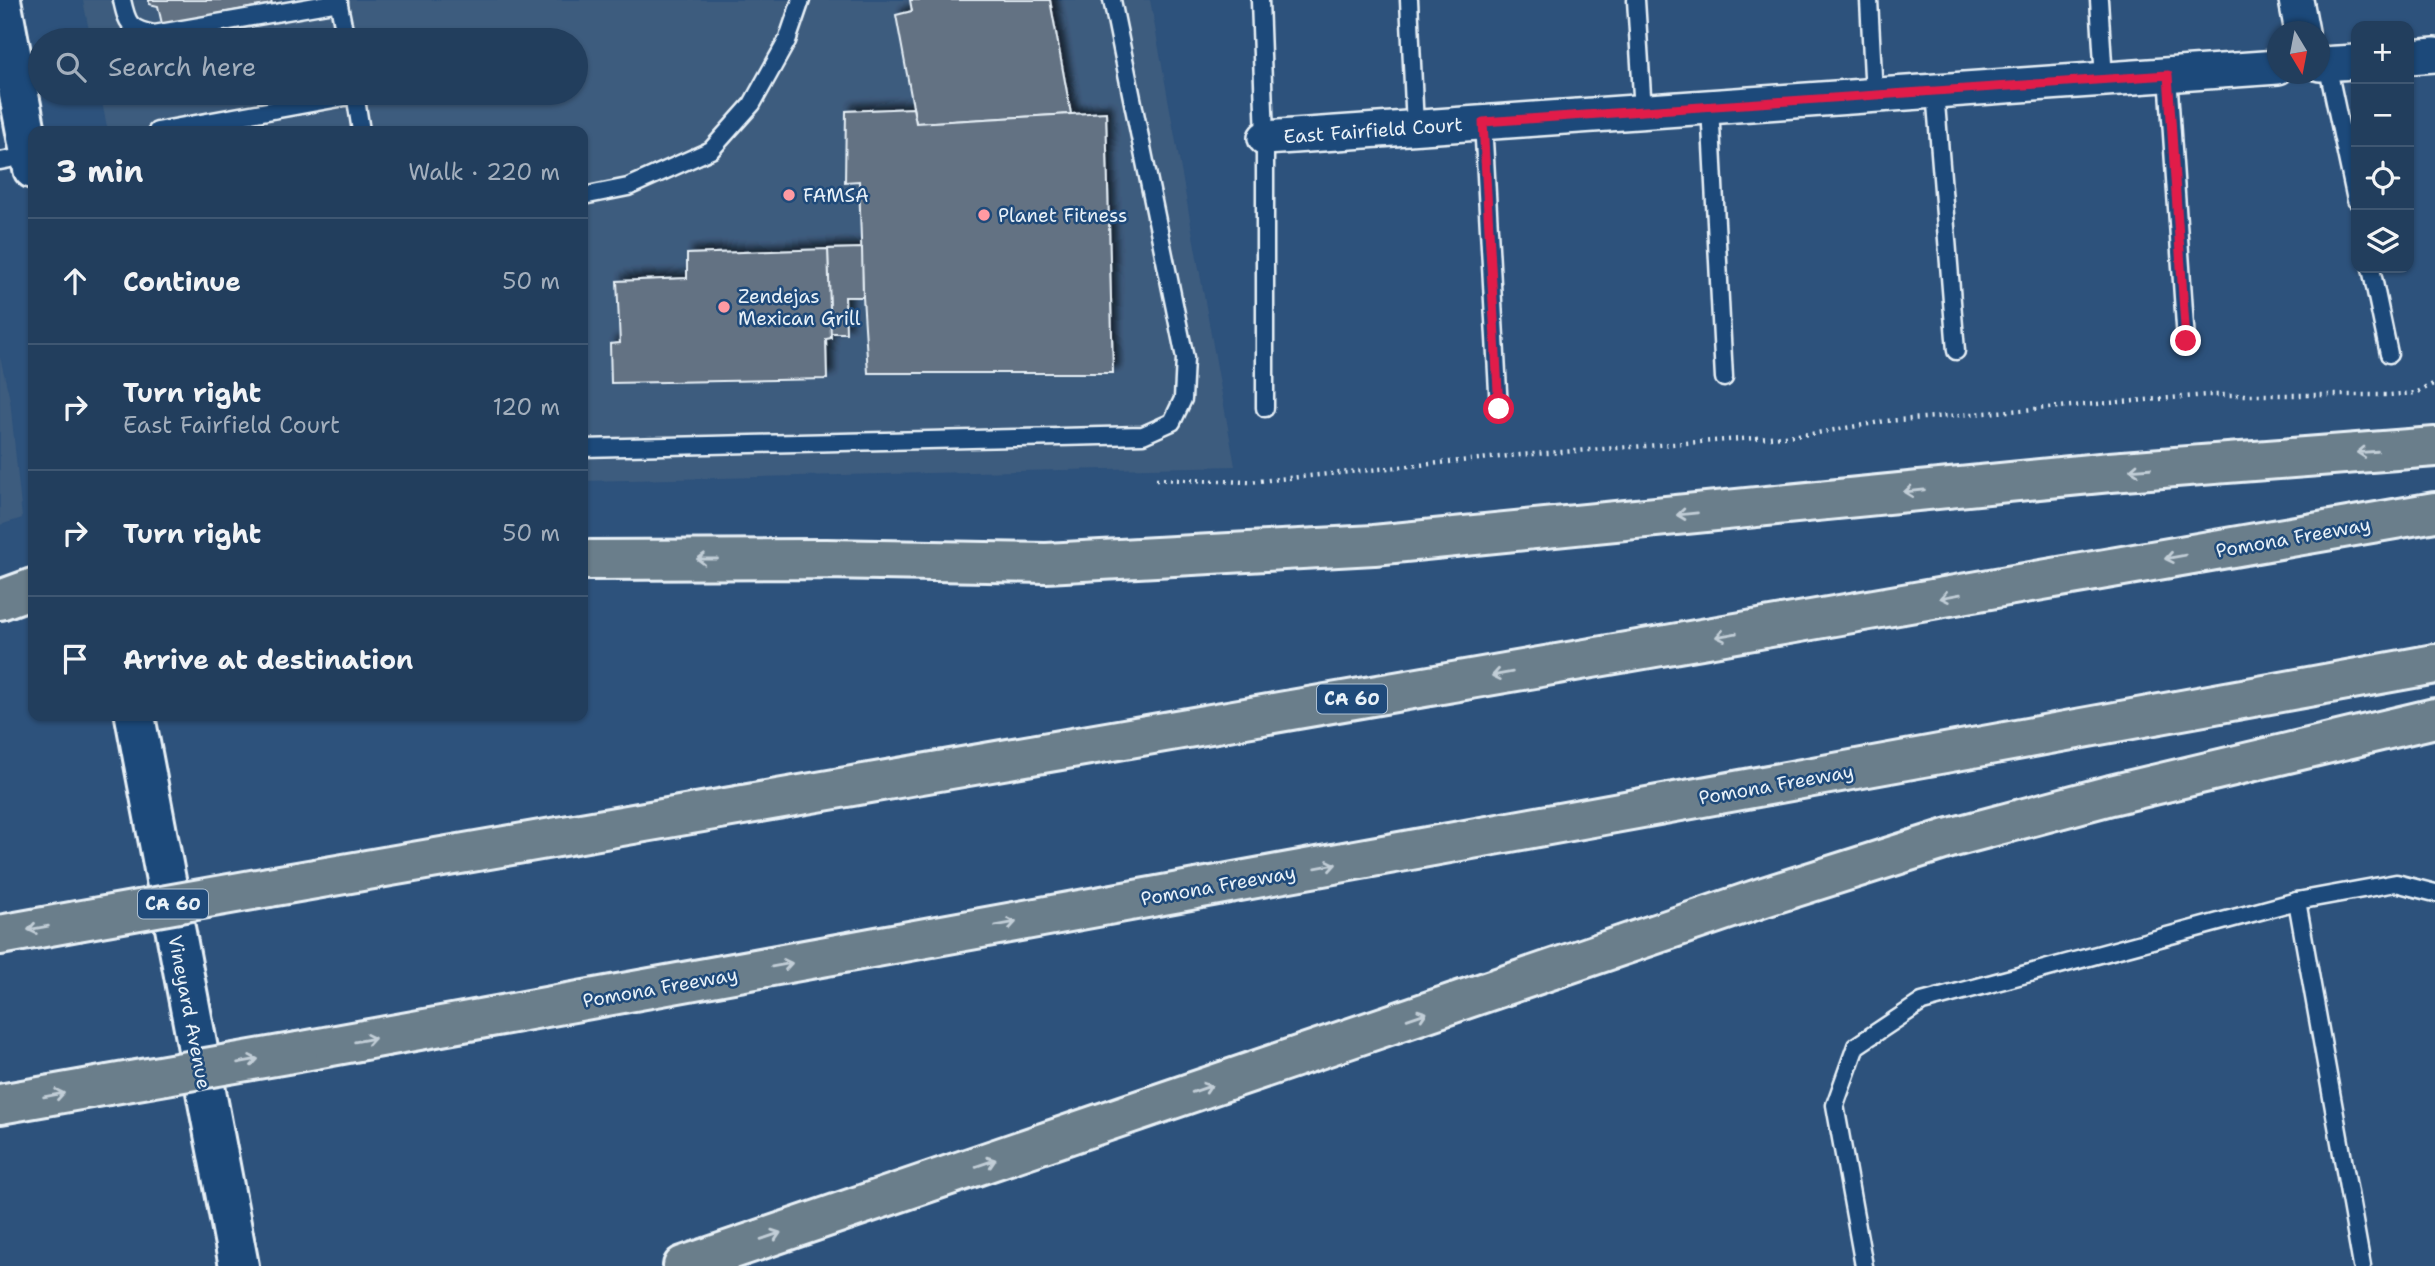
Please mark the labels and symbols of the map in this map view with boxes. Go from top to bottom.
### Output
north arrow [2267,21,2330,84]
street label: East Fairfield Court [1283,112,1463,149]
place label: FAMSA [803,183,869,208]
marker: FAMSA [781,187,797,203]
place label: Planet Fitness [998,203,1127,228]
marker: Planet Fitness [976,207,992,223]
place label: Zendejas Mexican Grill [738,284,861,331]
marker: Zendejas Mexican Grill [716,299,732,315]
route end [2170,325,2201,356]
route start [1483,393,1514,424]
one-way arrow [2356,446,2379,459]
one-way arrow [2129,463,2152,476]
one-way arrow [1903,485,1925,498]
one-way arrow [1676,508,1699,521]
street label: Pomona Freeway [2214,512,2373,563]
one-way arrow [2164,551,2187,564]
one-way arrow [696,553,719,566]
one-way arrow [1939,590,1962,603]
one-way arrow [1715,629,1738,642]
one-way arrow [1491,667,1514,681]
road number: CA 60 [1317,684,1387,714]
street label: Pomona Freeway [1697,759,1856,810]
one-way arrow [1314,859,1337,872]
street label: Pomona Freeway [1139,860,1298,911]
road number: CA 60 [138,890,208,918]
one-way arrow [994,917,1017,930]
one-way arrow [28,922,50,935]
street label: Vineyard Avenue [162,933,217,1091]
one-way arrow [770,957,793,971]
street label: Pomona Freeway [581,962,740,1013]
one-way arrow [1406,1009,1428,1022]
one-way arrow [353,1033,376,1046]
one-way arrow [236,1054,259,1067]
one-way arrow [1190,1082,1212,1094]
one-way arrow [42,1088,65,1101]
one-way arrow [975,1156,997,1168]
one-way arrow [760,1229,782,1242]

